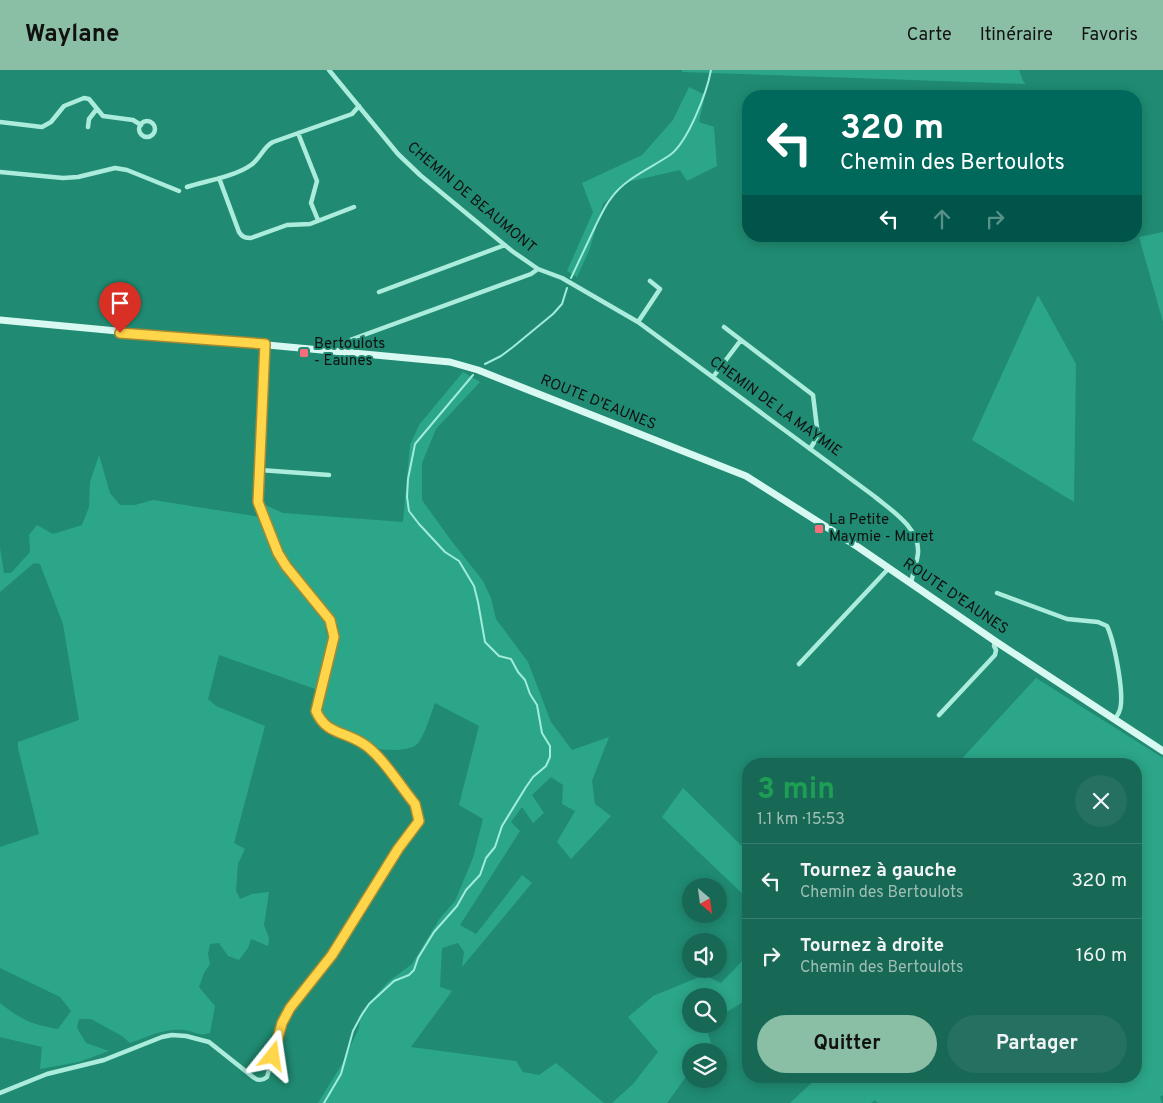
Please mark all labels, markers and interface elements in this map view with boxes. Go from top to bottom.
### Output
text: Waylane [25,20,119,50]
text: Carte [907,24,952,47]
text: Itinéraire [980,24,1053,47]
text: Favoris [1081,24,1138,47]
text: 320 m [840,107,944,151]
icon: left [757,110,822,175]
street label: CHEMIN DE BEAUMONT [403,138,539,258]
text: Chemin des Bertoulots [840,150,1065,177]
icon: left [875,205,903,233]
icon: ahead [928,205,956,233]
icon: right [981,205,1009,233]
pin [99,282,141,333]
icon: arrive [106,289,134,317]
place label: Bertoulots - Eaunes [314,335,385,371]
marker: Bertoulots - Eaunes [298,347,310,359]
street label: CHEMIN DE LA MAYMIE [705,353,845,461]
street label: ROUTE D'EAUNES [537,371,659,435]
place label: La Petite Maymie - Muret [829,511,934,547]
marker: La Petite Maymie - Muret [813,523,825,535]
street label: ROUTE D'EAUNES [899,555,1011,639]
text: 3 min [757,772,835,809]
button: close [1075,775,1127,827]
text: 1.1 km · 15:53 [757,810,845,830]
text: Tournez à gauche [800,859,957,883]
icon: left [757,867,785,895]
text: 320 m [1072,869,1127,893]
north arrow [682,878,728,922]
map controls [682,878,727,1088]
text: Chemin des Bertoulots [800,883,964,903]
button: sound [682,933,727,978]
text: Tournez à droite [800,934,944,958]
icon: right [757,942,785,970]
text: 160 m [1076,944,1127,968]
text: Chemin des Bertoulots [800,958,964,978]
button: search [682,988,727,1033]
button: Quitter [757,1015,937,1073]
button: Partager [947,1015,1127,1073]
position arrow [246,1029,298,1081]
button: layers [682,1043,727,1088]

